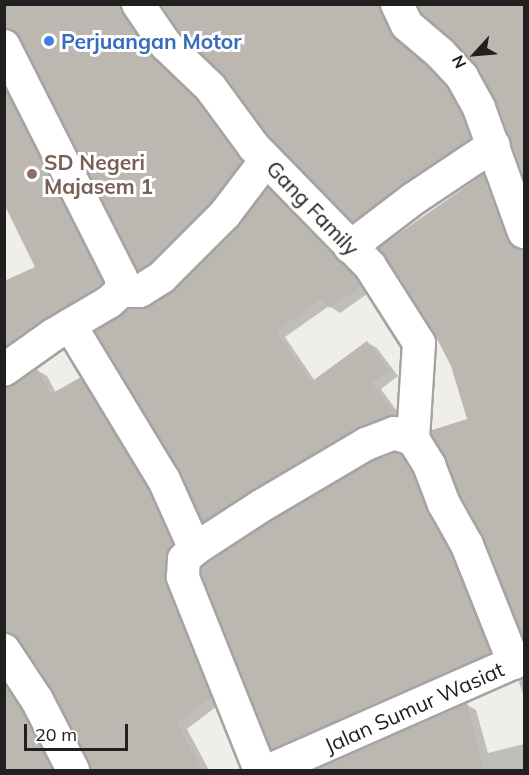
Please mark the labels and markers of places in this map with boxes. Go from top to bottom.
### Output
place label: Perjuangan Motor [61,28,242,54]
marker: Perjuangan Motor [42,34,56,48]
place label: SD Negeri Majasem 1 [44,149,153,199]
marker: SD Negeri Majasem 1 [25,167,39,181]

